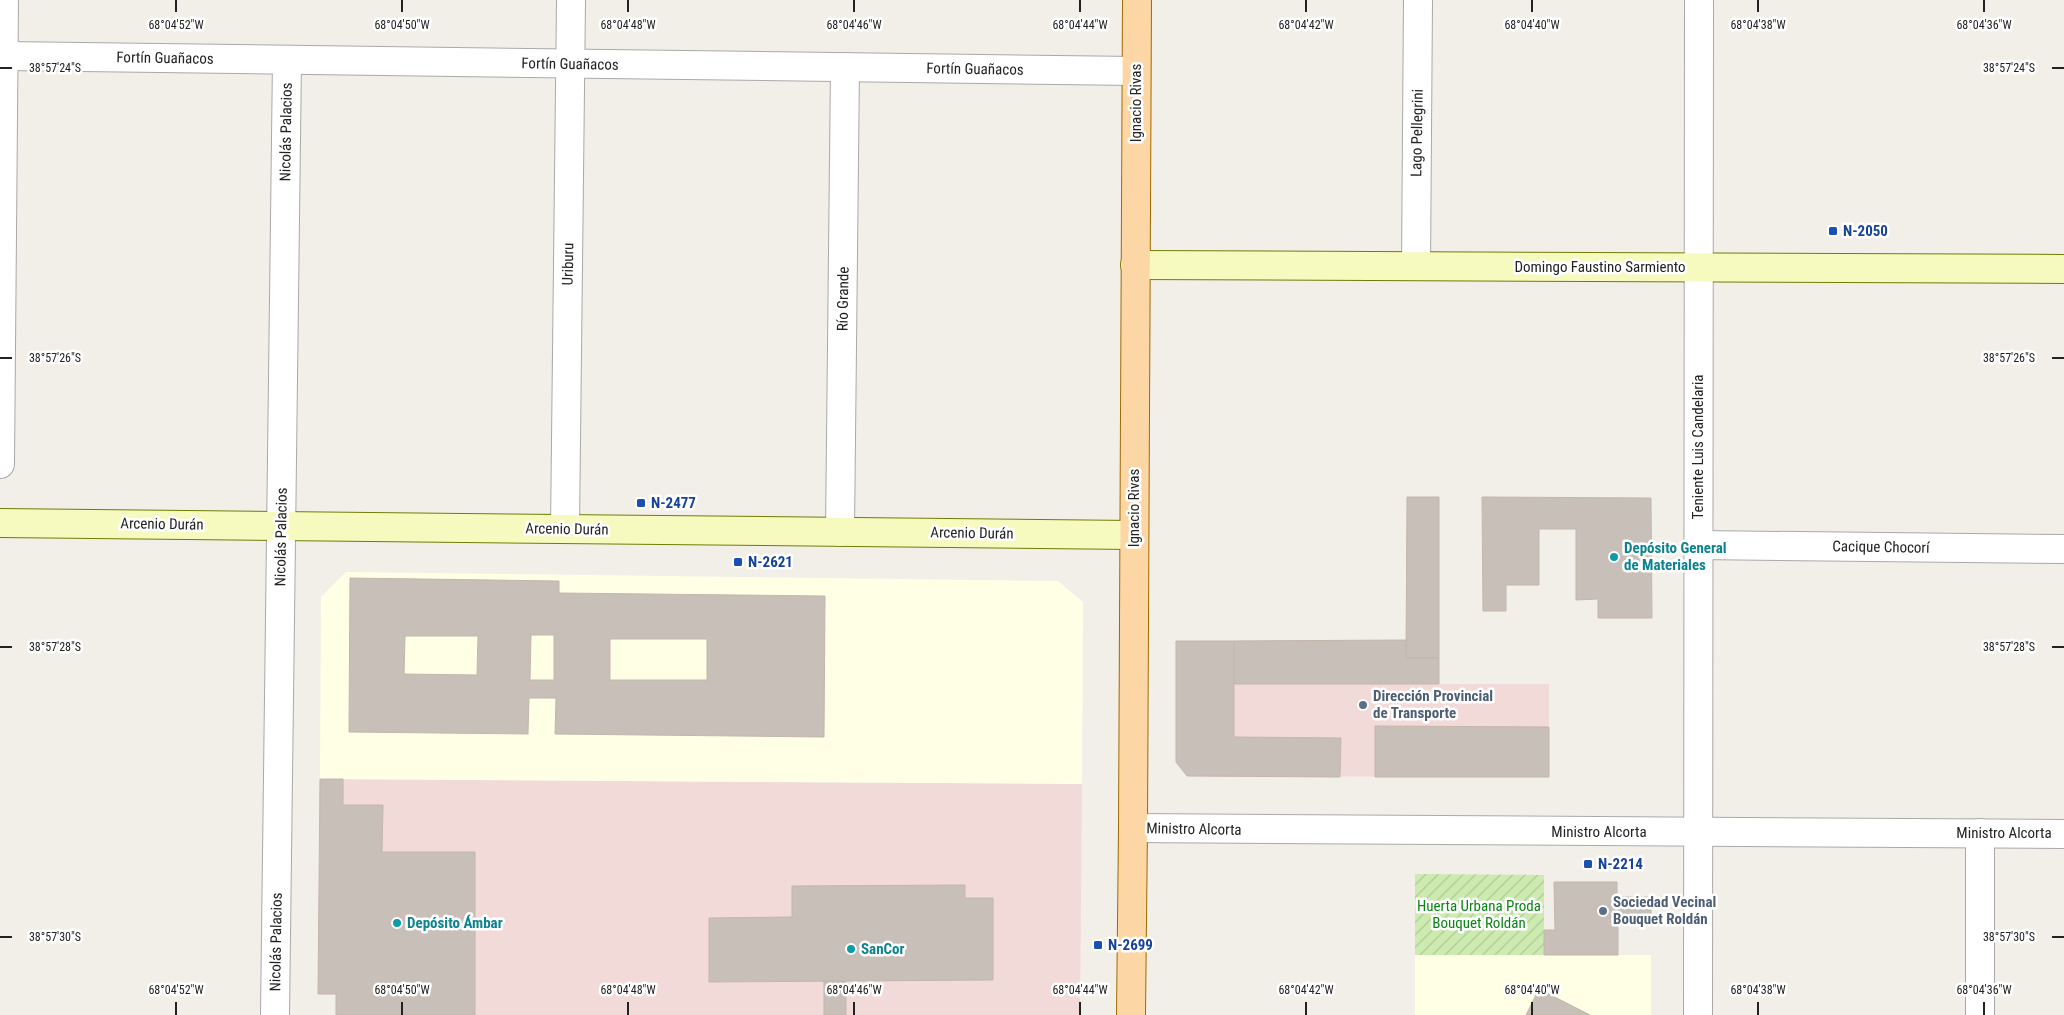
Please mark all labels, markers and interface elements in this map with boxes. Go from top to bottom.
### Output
text: 68°04'52"W [148,18,204,32]
text: 68°04'50"W [374,18,430,32]
text: 68°04'48"W [600,18,656,32]
text: 68°04'46"W [826,18,882,32]
text: 68°04'44"W [1052,18,1108,32]
text: 68°04'42"W [1278,18,1334,32]
text: 68°04'40"W [1504,18,1560,32]
text: 68°04'38"W [1730,18,1786,32]
text: 68°04'36"W [1956,18,2012,32]
street label: Fortín Guañacos [116,48,214,68]
street label: Fortín Guañacos [521,54,619,74]
street label: Fortín Guañacos [926,59,1024,79]
text: 38°57'24"S [29,61,81,75]
text: 38°57'24"S [1983,61,2035,75]
street label: Ignacio Rivas [1127,64,1145,142]
street label: Nicolás Palacios [276,82,296,182]
street label: Lago Pellegrini [1407,89,1427,177]
place label: N-2050 [1843,222,1888,240]
marker: N-2050 [1827,225,1839,237]
street label: Uriburu [559,242,577,286]
street label: Domingo Faustino Sarmiento [1514,258,1686,276]
street label: Río Grande [833,267,853,331]
text: 38°57'26"S [29,351,81,365]
text: 38°57'26"S [1983,351,2035,365]
street label: Teniente Luis Candelaria [1689,374,1707,520]
street label: Ignacio Rivas [1125,469,1143,547]
street label: Nicolás Palacios [271,487,291,587]
place label: N-2477 [651,494,696,512]
marker: N-2477 [635,497,647,509]
street label: Arcenio Durán [120,514,204,534]
street label: Arcenio Durán [525,519,609,539]
street label: Arcenio Durán [930,523,1014,543]
street label: Cacique Chocorí [1832,537,1931,557]
place label: Depósito General de Materiales [1624,539,1727,574]
marker: Depósito General de Materiales [1608,551,1620,563]
place label: N-2621 [748,553,793,571]
marker: N-2621 [732,556,744,568]
text: 38°57'28"S [29,640,81,654]
text: 38°57'28"S [1983,640,2035,654]
place label: Dirección Provincial de Transporte [1373,687,1493,722]
marker: Dirección Provincial de Transporte [1357,699,1369,711]
street label: Ministro Alcorta [1146,819,1242,839]
street label: Ministro Alcorta [1551,823,1647,841]
street label: Ministro Alcorta [1956,824,2052,842]
place label: N-2214 [1598,855,1643,873]
marker: N-2214 [1582,858,1594,870]
street label: Nicolás Palacios [266,892,286,992]
place label: Sociedad Vecinal Bouquet Roldán [1613,893,1716,928]
park label: Huerta Urbana Proda Bouquet Roldán [1417,897,1541,932]
marker: Sociedad Vecinal Bouquet Roldán [1597,905,1609,917]
place label: Depósito Ámbar [407,914,503,932]
marker: Depósito Ámbar [391,917,403,929]
text: 38°57'30"S [29,930,81,944]
text: 38°57'30"S [1983,930,2035,944]
place label: N-2699 [1108,936,1153,954]
marker: N-2699 [1092,939,1104,951]
place label: SanCor [861,940,905,958]
marker: SanCor [845,943,857,955]
text: 68°04'52"W [148,983,204,997]
text: 68°04'50"W [374,983,430,997]
text: 68°04'48"W [600,983,656,997]
text: 68°04'46"W [826,983,882,997]
text: 68°04'44"W [1052,983,1108,997]
text: 68°04'42"W [1278,983,1334,997]
text: 68°04'40"W [1504,983,1560,997]
text: 68°04'38"W [1730,983,1786,997]
text: 68°04'36"W [1956,983,2012,997]

